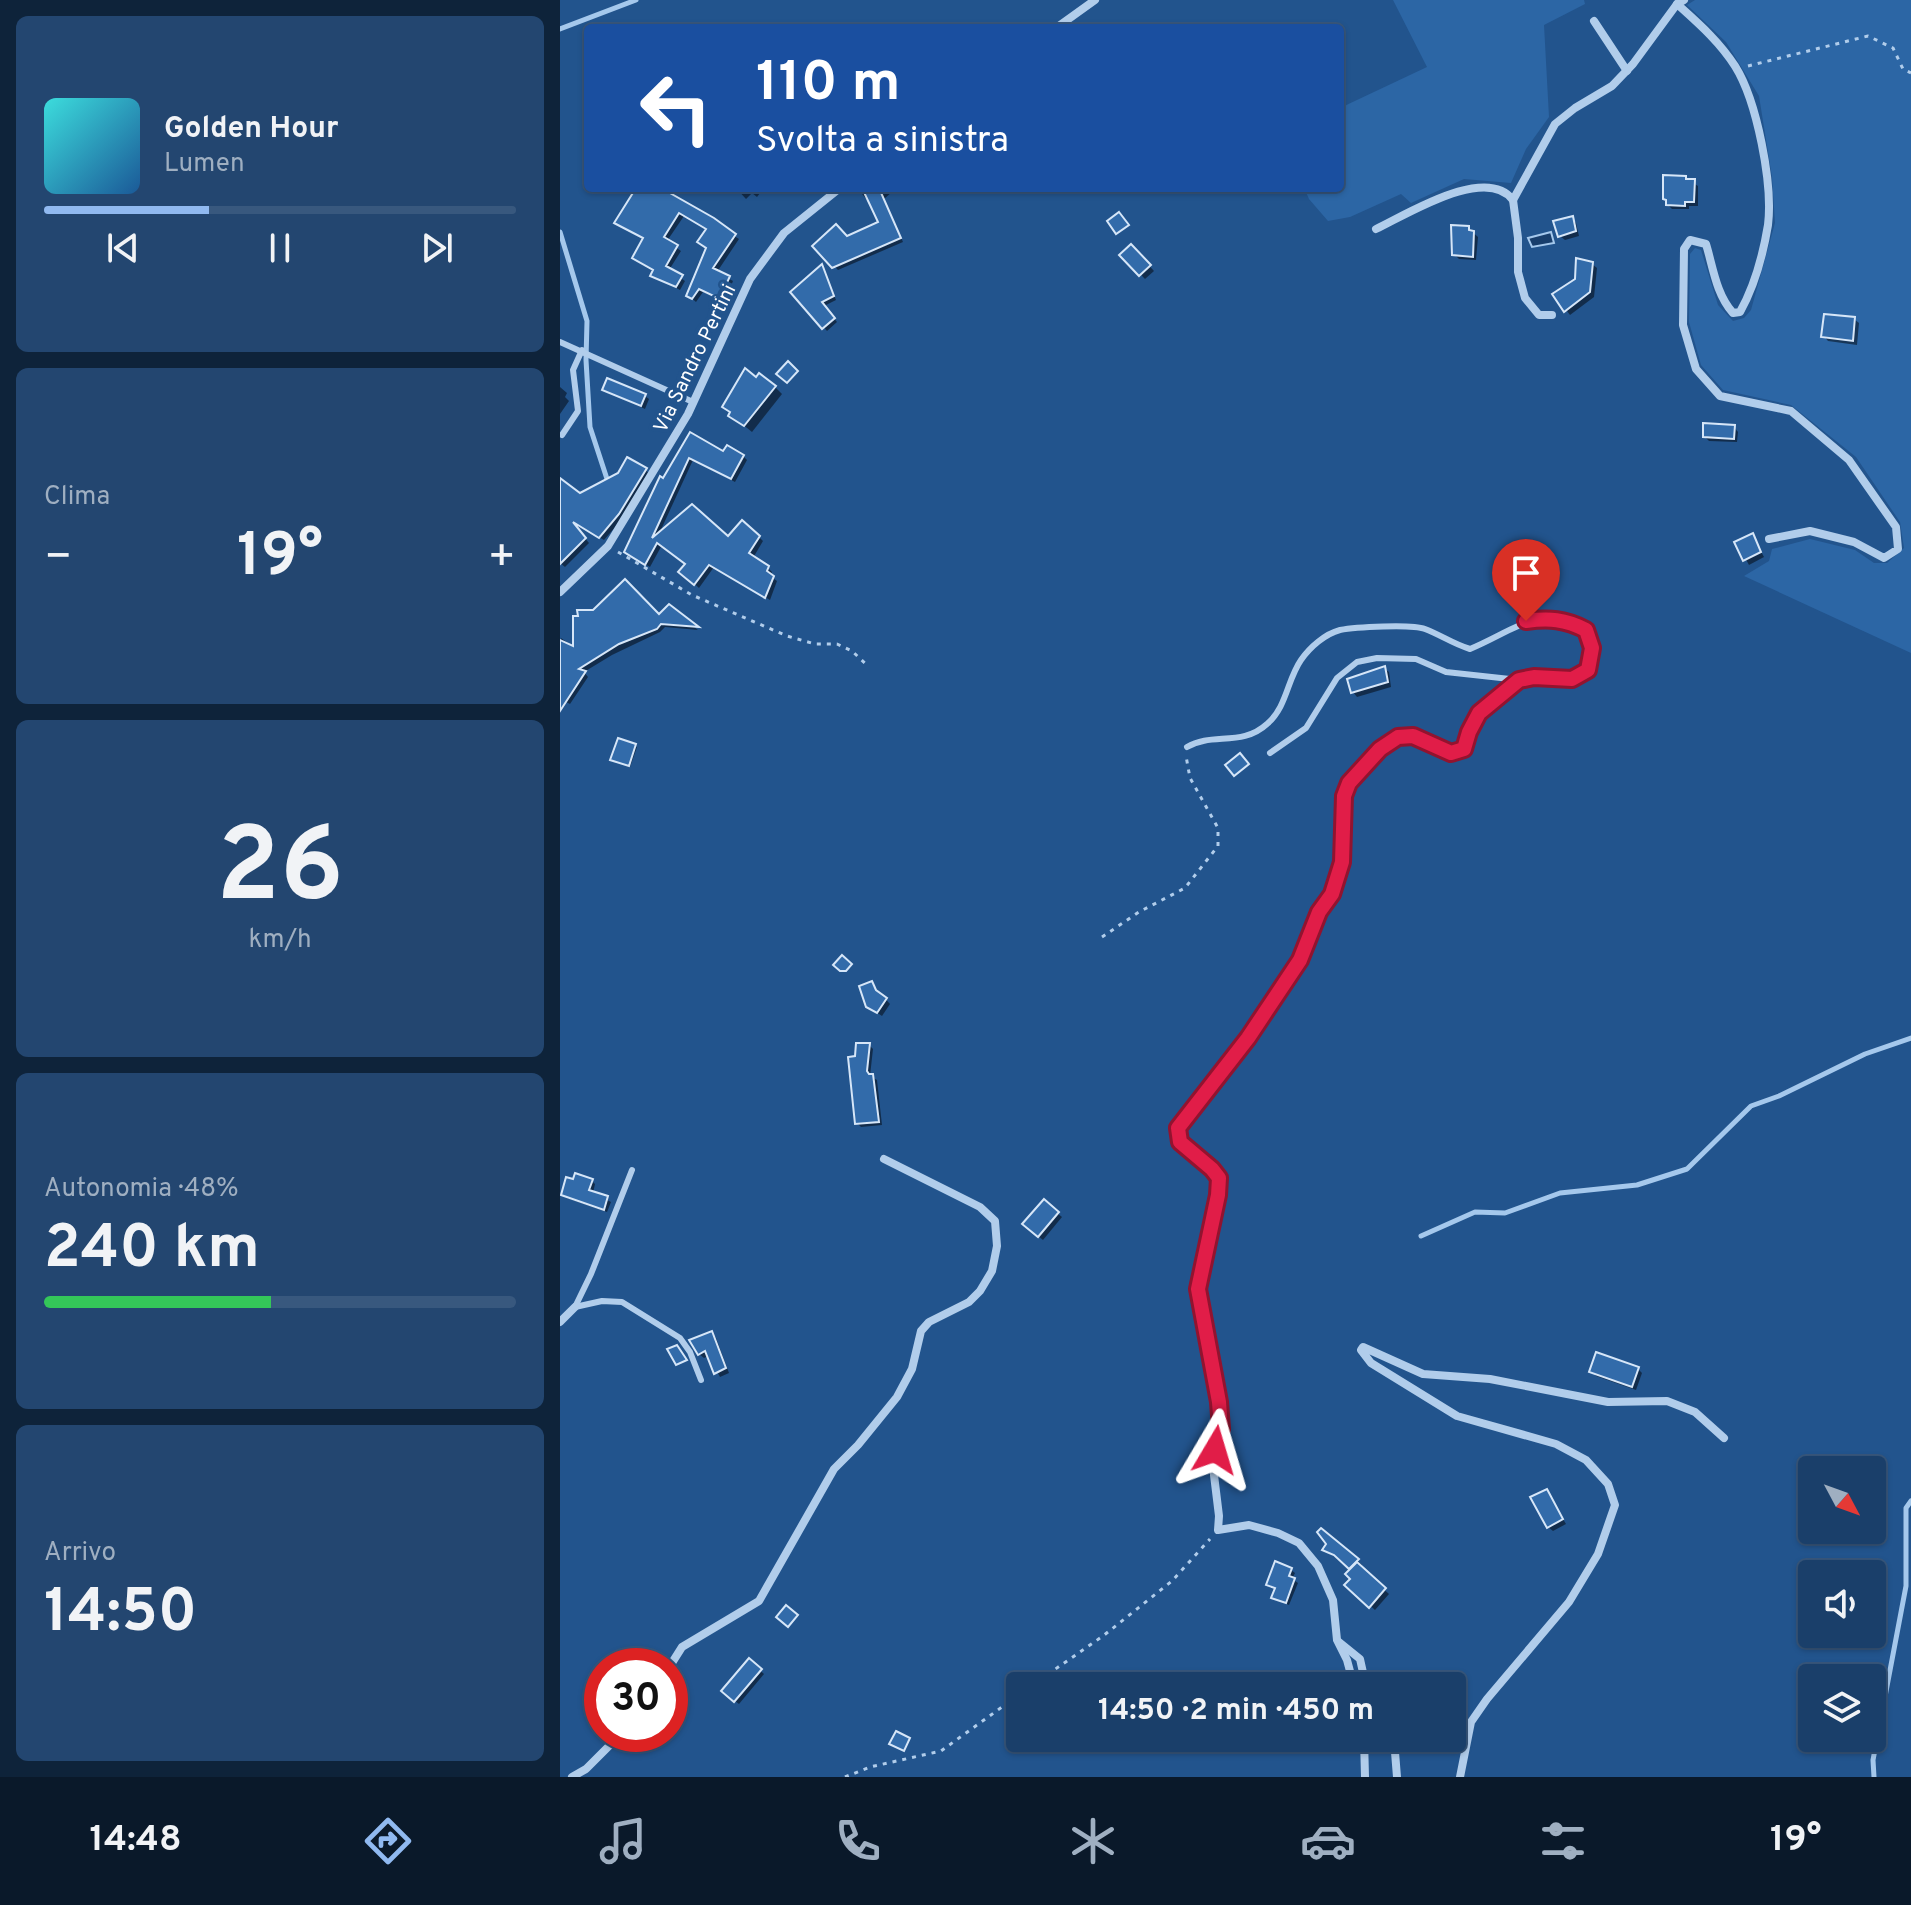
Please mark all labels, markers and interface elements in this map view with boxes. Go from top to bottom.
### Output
text: 110 m [756,50,901,120]
icon: left [624,56,728,160]
text: Golden Hour [164,111,338,148]
text: Svolta a sinistra [756,119,1009,165]
text: Lumen [164,148,245,181]
icon: previous [101,226,145,270]
icon: pause [258,226,302,270]
icon: next [415,226,459,270]
street label: Via Sandro Pertini [649,280,743,438]
text: Clima [44,481,110,514]
text: 19° [237,521,323,597]
text: − [44,531,72,587]
text: + [488,531,516,587]
pin [1492,539,1560,621]
icon: arrive [1504,551,1548,595]
text: 26 [216,806,344,938]
text: km/h [248,924,312,957]
text: Autonomia · 48% [44,1173,239,1206]
text: 240 km [44,1213,260,1289]
position arrow [1173,1408,1257,1492]
north arrow [1798,1456,1886,1544]
map controls [1798,1456,1886,1752]
text: Arrivo [44,1537,116,1570]
button: sound [1798,1560,1886,1648]
text: 14:50 [44,1577,197,1653]
speed limit sign: 30 [584,1648,688,1752]
button: layers [1798,1664,1886,1752]
text: 14:50 · 2 min · 450 m [1098,1693,1374,1730]
icon: directions [360,1813,416,1869]
icon: music [595,1813,651,1869]
icon: phone [830,1813,886,1869]
icon: climate [1065,1813,1121,1869]
icon: car [1300,1813,1356,1869]
icon: filters [1535,1813,1591,1869]
text: 14:48 [89,1818,182,1864]
text: 19° [1770,1818,1822,1864]

